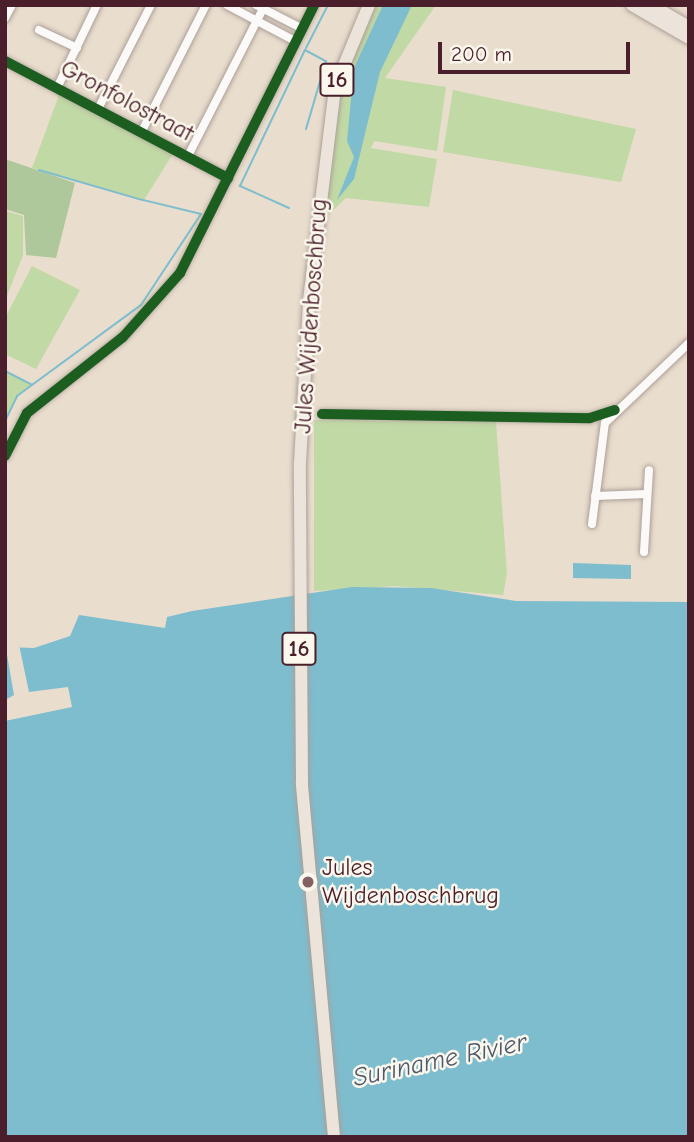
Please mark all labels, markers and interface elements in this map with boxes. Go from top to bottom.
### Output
scale bar [442,28,634,72]
text: 200 m [451,42,512,66]
street label: Gronfolostraat [56,54,198,148]
road number: 16 [318,60,356,100]
street label: Jules Wijdenboschbrug [288,198,334,434]
road number: 16 [280,629,318,668]
place label: Jules Wijdenboschbrug [322,854,499,910]
marker: Jules Wijdenboschbrug [300,874,316,890]
water label: Suriname Rivier [350,1027,530,1095]

